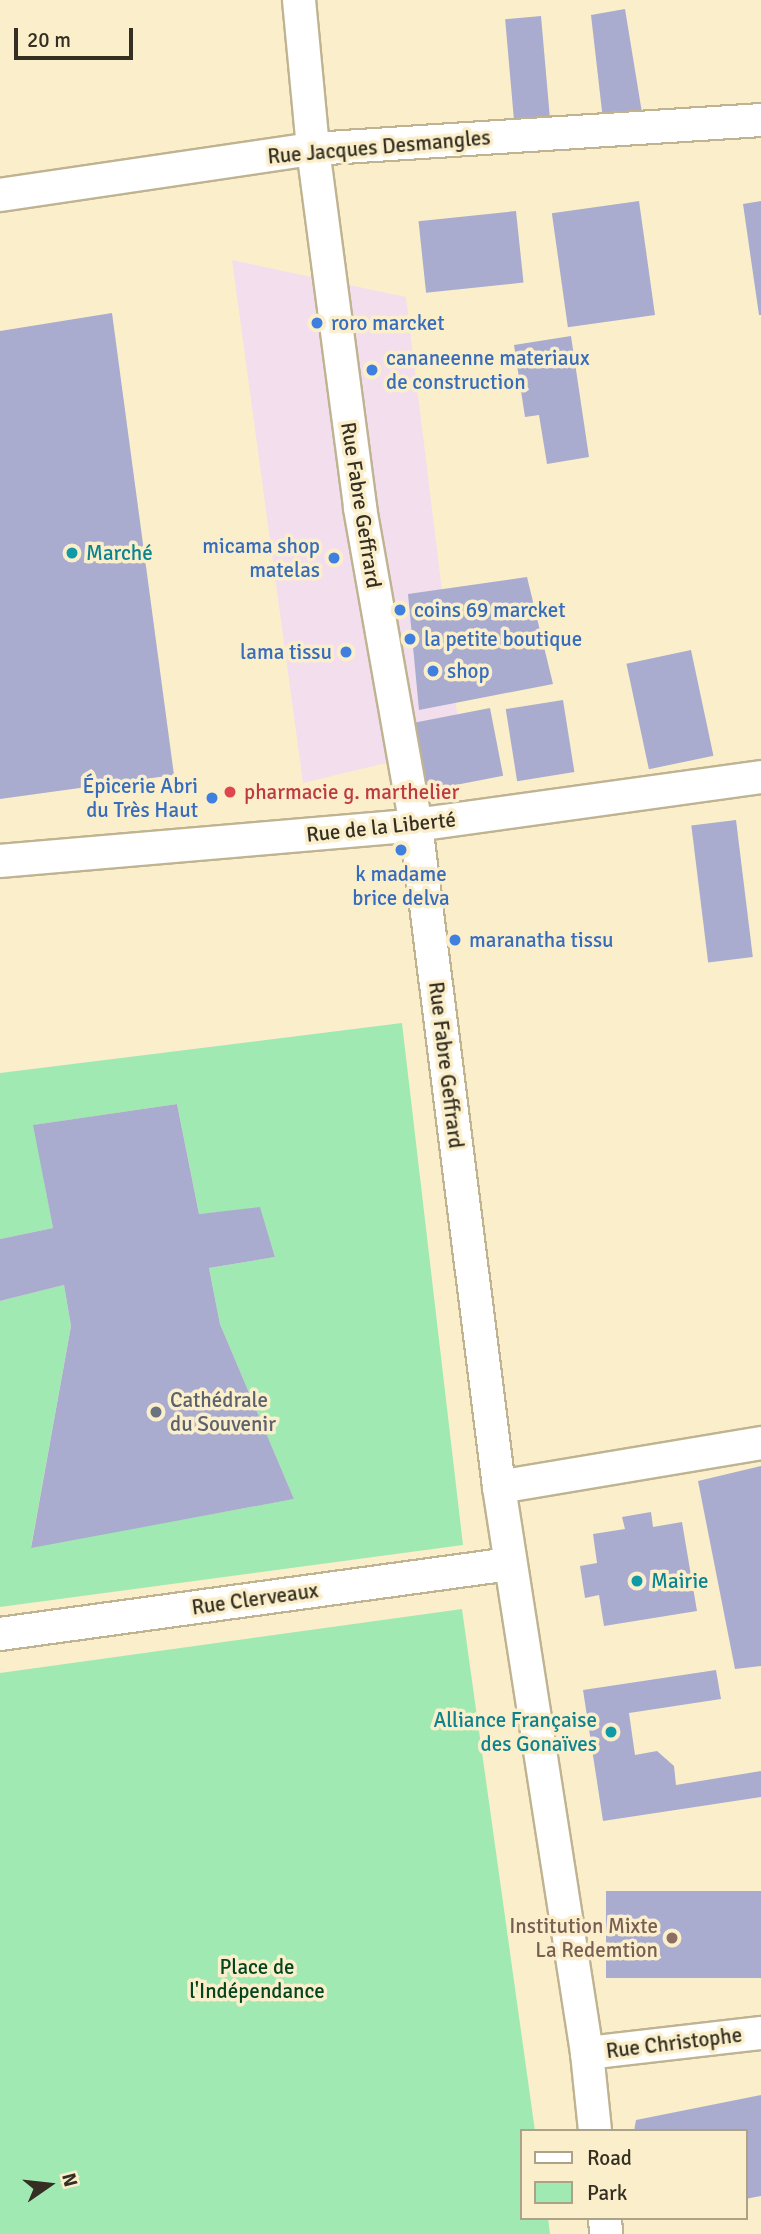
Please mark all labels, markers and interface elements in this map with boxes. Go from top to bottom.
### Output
scale bar [18,14,136,58]
text: 20 m [27,27,71,53]
street label: Rue Jacques Desmangles [266,125,492,169]
place label: roro marcket [331,310,445,336]
marker: roro marcket [309,315,325,331]
place label: cananeenne materiaux de construction [386,345,590,395]
marker: cananeenne materiaux de construction [364,362,380,378]
street label: Rue Fabre Geffrard [335,420,387,590]
place label: micama shop matelas [202,533,320,583]
place label: Marché [86,540,153,566]
marker: Marché [64,545,80,561]
marker: micama shop matelas [326,550,342,566]
place label: coins 69 marcket [414,597,566,623]
marker: coins 69 marcket [392,602,408,618]
place label: la petite boutique [424,626,582,652]
marker: la petite boutique [402,631,418,647]
place label: lama tissu [240,639,332,665]
marker: lama tissu [338,644,354,660]
place label: shop [447,658,490,684]
marker: shop [425,663,441,679]
place label: Épicerie Abri du Très Haut [82,773,198,823]
place label: pharmacie g. marthelier [244,779,459,805]
marker: pharmacie g. marthelier [222,784,238,800]
marker: Épicerie Abri du Très Haut [204,790,220,806]
street label: Rue de la Liberté [305,807,457,847]
marker: k madame brice delva [393,842,409,858]
place label: k madame brice delva [352,861,450,911]
place label: maranatha tissu [469,927,614,953]
marker: maranatha tissu [447,932,463,948]
street label: Rue Fabre Geffrard [423,980,469,1150]
place label: Cathédrale du Souvenir [170,1387,276,1437]
marker: Cathédrale du Souvenir [148,1404,164,1420]
place label: Mairie [651,1568,709,1594]
marker: Mairie [629,1573,645,1589]
street label: Rue Clerveaux [190,1578,320,1620]
place label: Alliance Française des Gonaïves [434,1707,597,1757]
marker: Alliance Française des Gonaïves [603,1724,619,1740]
place label: Institution Mixte La Redemtion [509,1913,658,1963]
marker: Institution Mixte La Redemtion [664,1930,680,1946]
park label: Place de l'Indépendance [189,1954,325,2004]
street label: Rue Christophe [605,2022,743,2064]
legend [520,2129,747,2220]
text: Road [587,2145,632,2171]
north arrow [14,2150,84,2220]
text: N [56,2171,83,2189]
text: Park [587,2180,627,2206]

